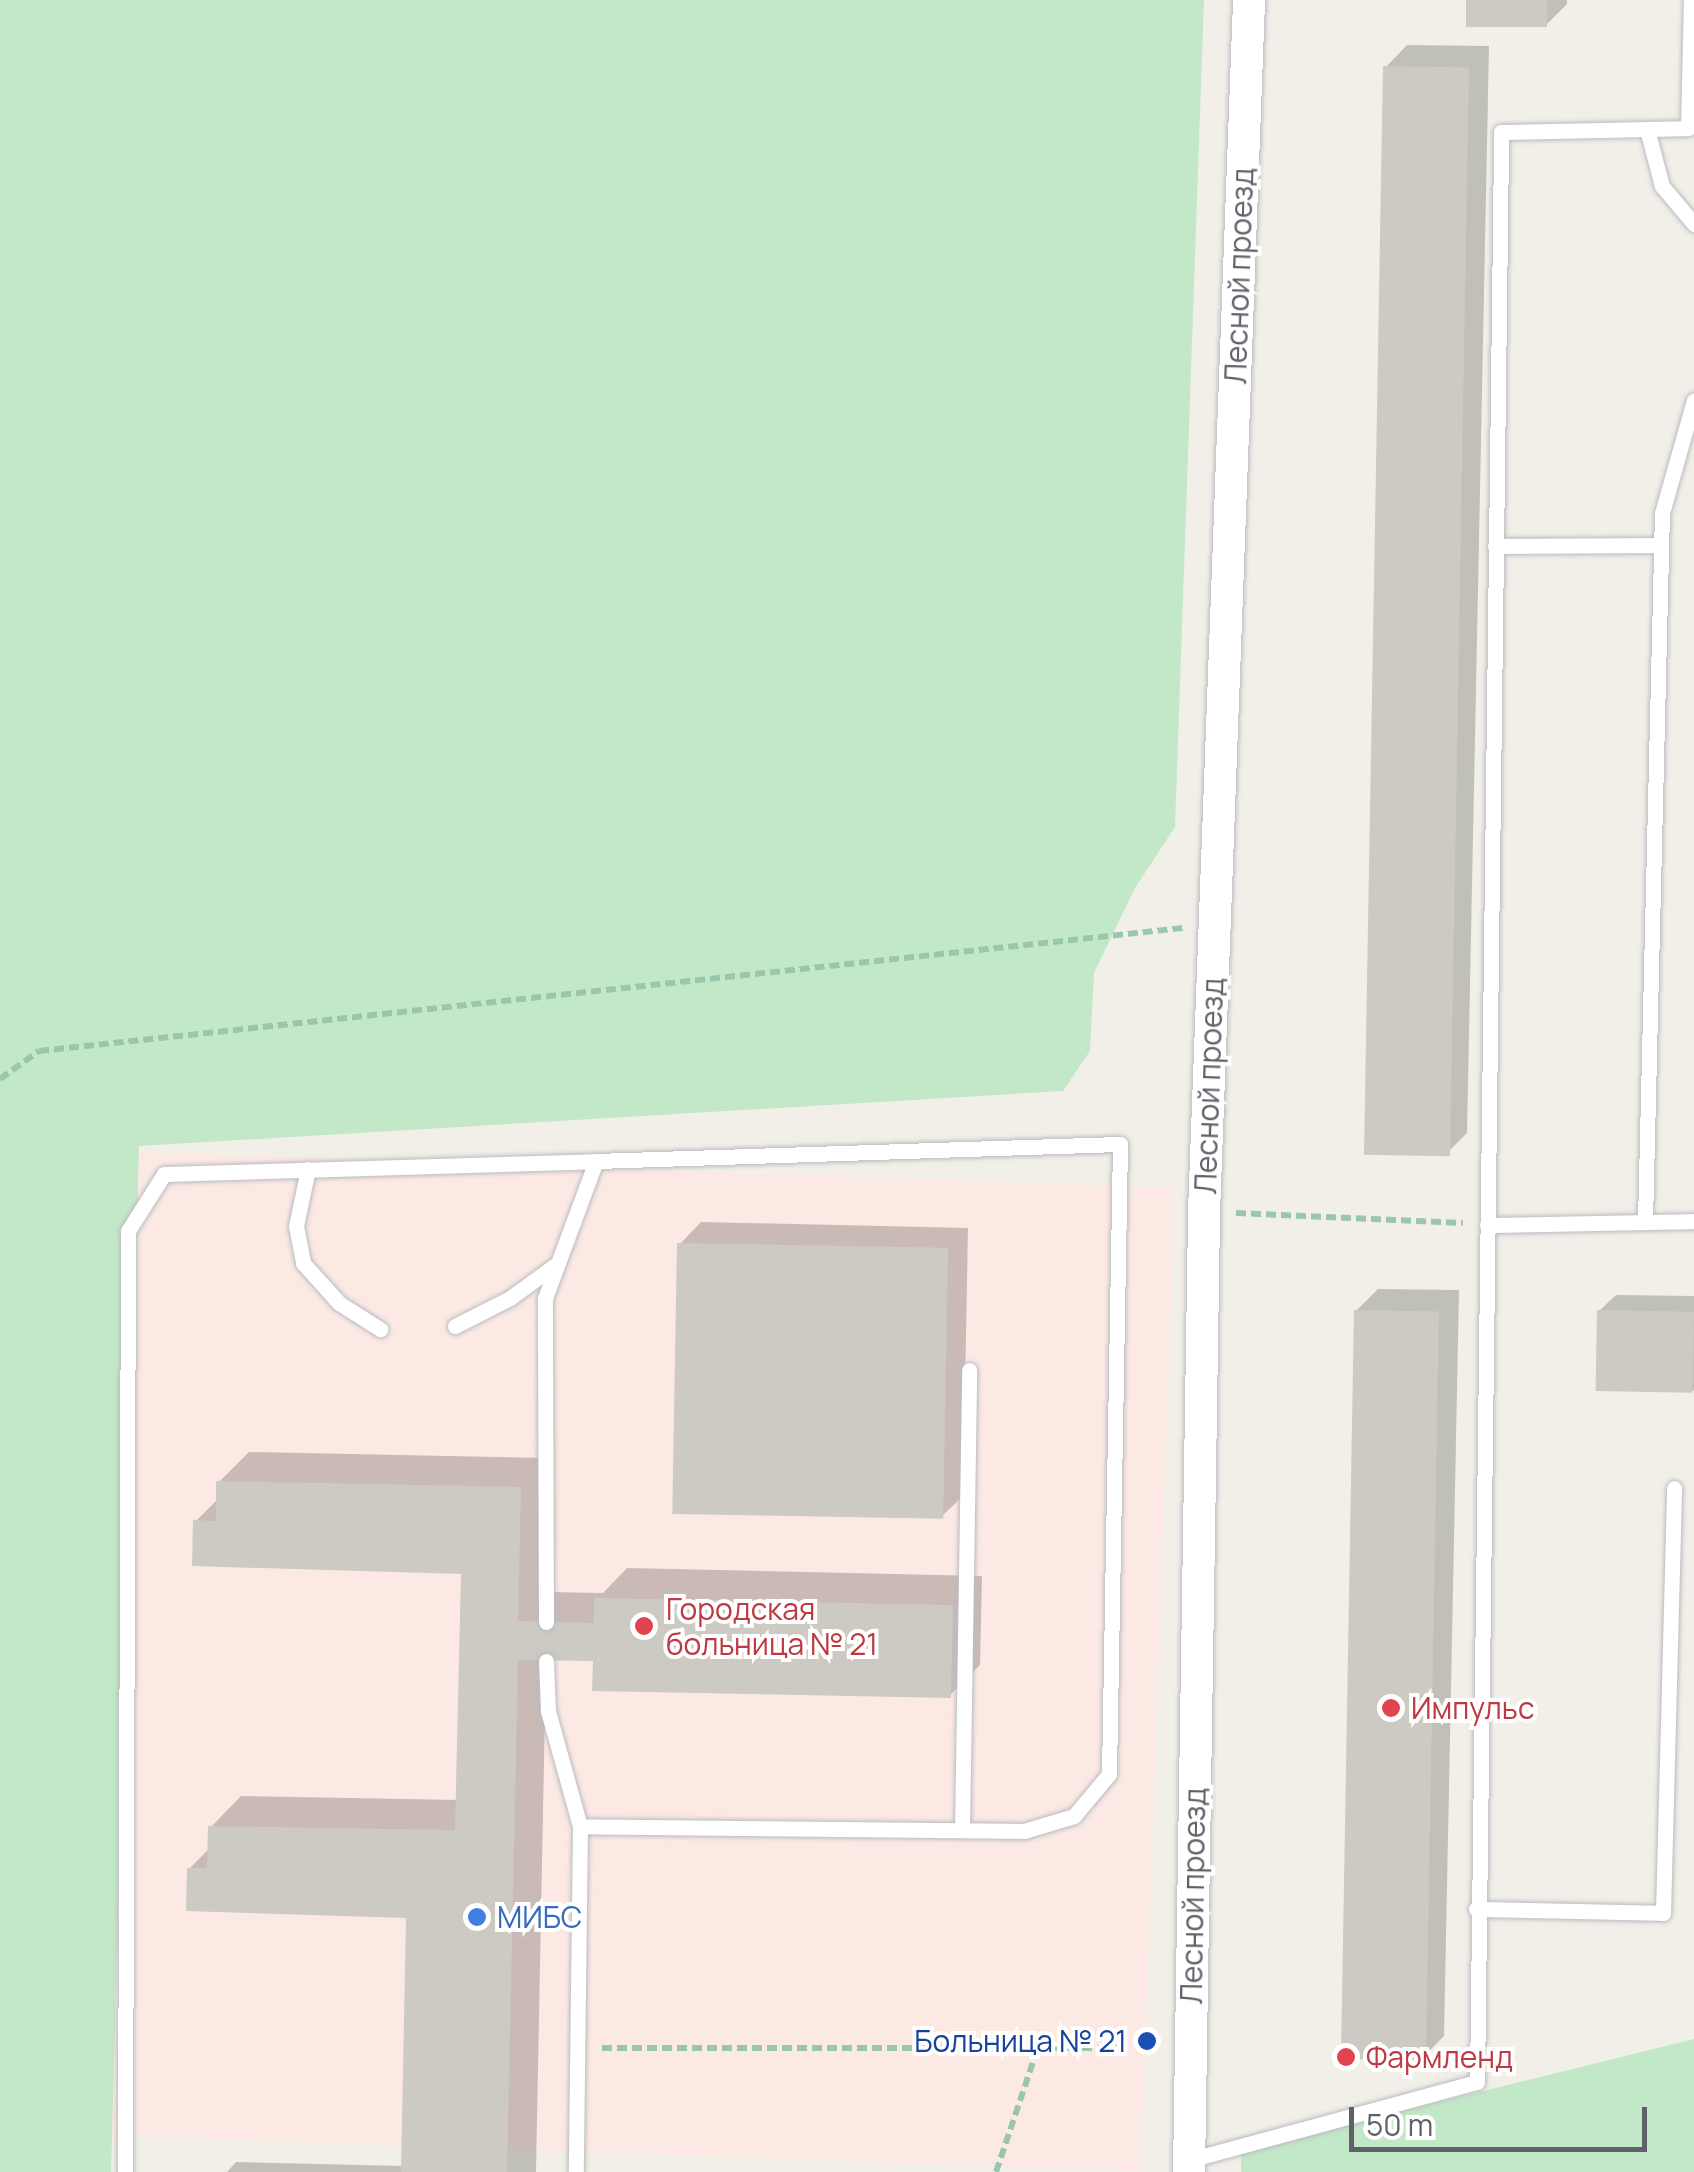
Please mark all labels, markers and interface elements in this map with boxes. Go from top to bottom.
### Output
street label: Лесной проезд [1217,167,1261,385]
street label: Лесной проезд [1187,977,1231,1195]
place label: Городская больница № 21 [666,1591,878,1662]
marker: Городская больница № 21 [631,1613,657,1639]
place label: Импульс [1411,1690,1534,1726]
marker: Импульс [1380,1697,1402,1719]
street label: Лесной проезд [1173,1788,1213,2004]
place label: МИБС [497,1899,582,1935]
marker: МИБС [466,1906,488,1928]
place label: Больница № 21 [914,2023,1127,2059]
marker: Больница № 21 [1136,2030,1158,2052]
place label: Фармленд [1366,2039,1513,2075]
marker: Фармленд [1335,2046,1357,2068]
scale bar [1354,2087,1652,2149]
text: 50 m [1366,2104,1433,2145]

